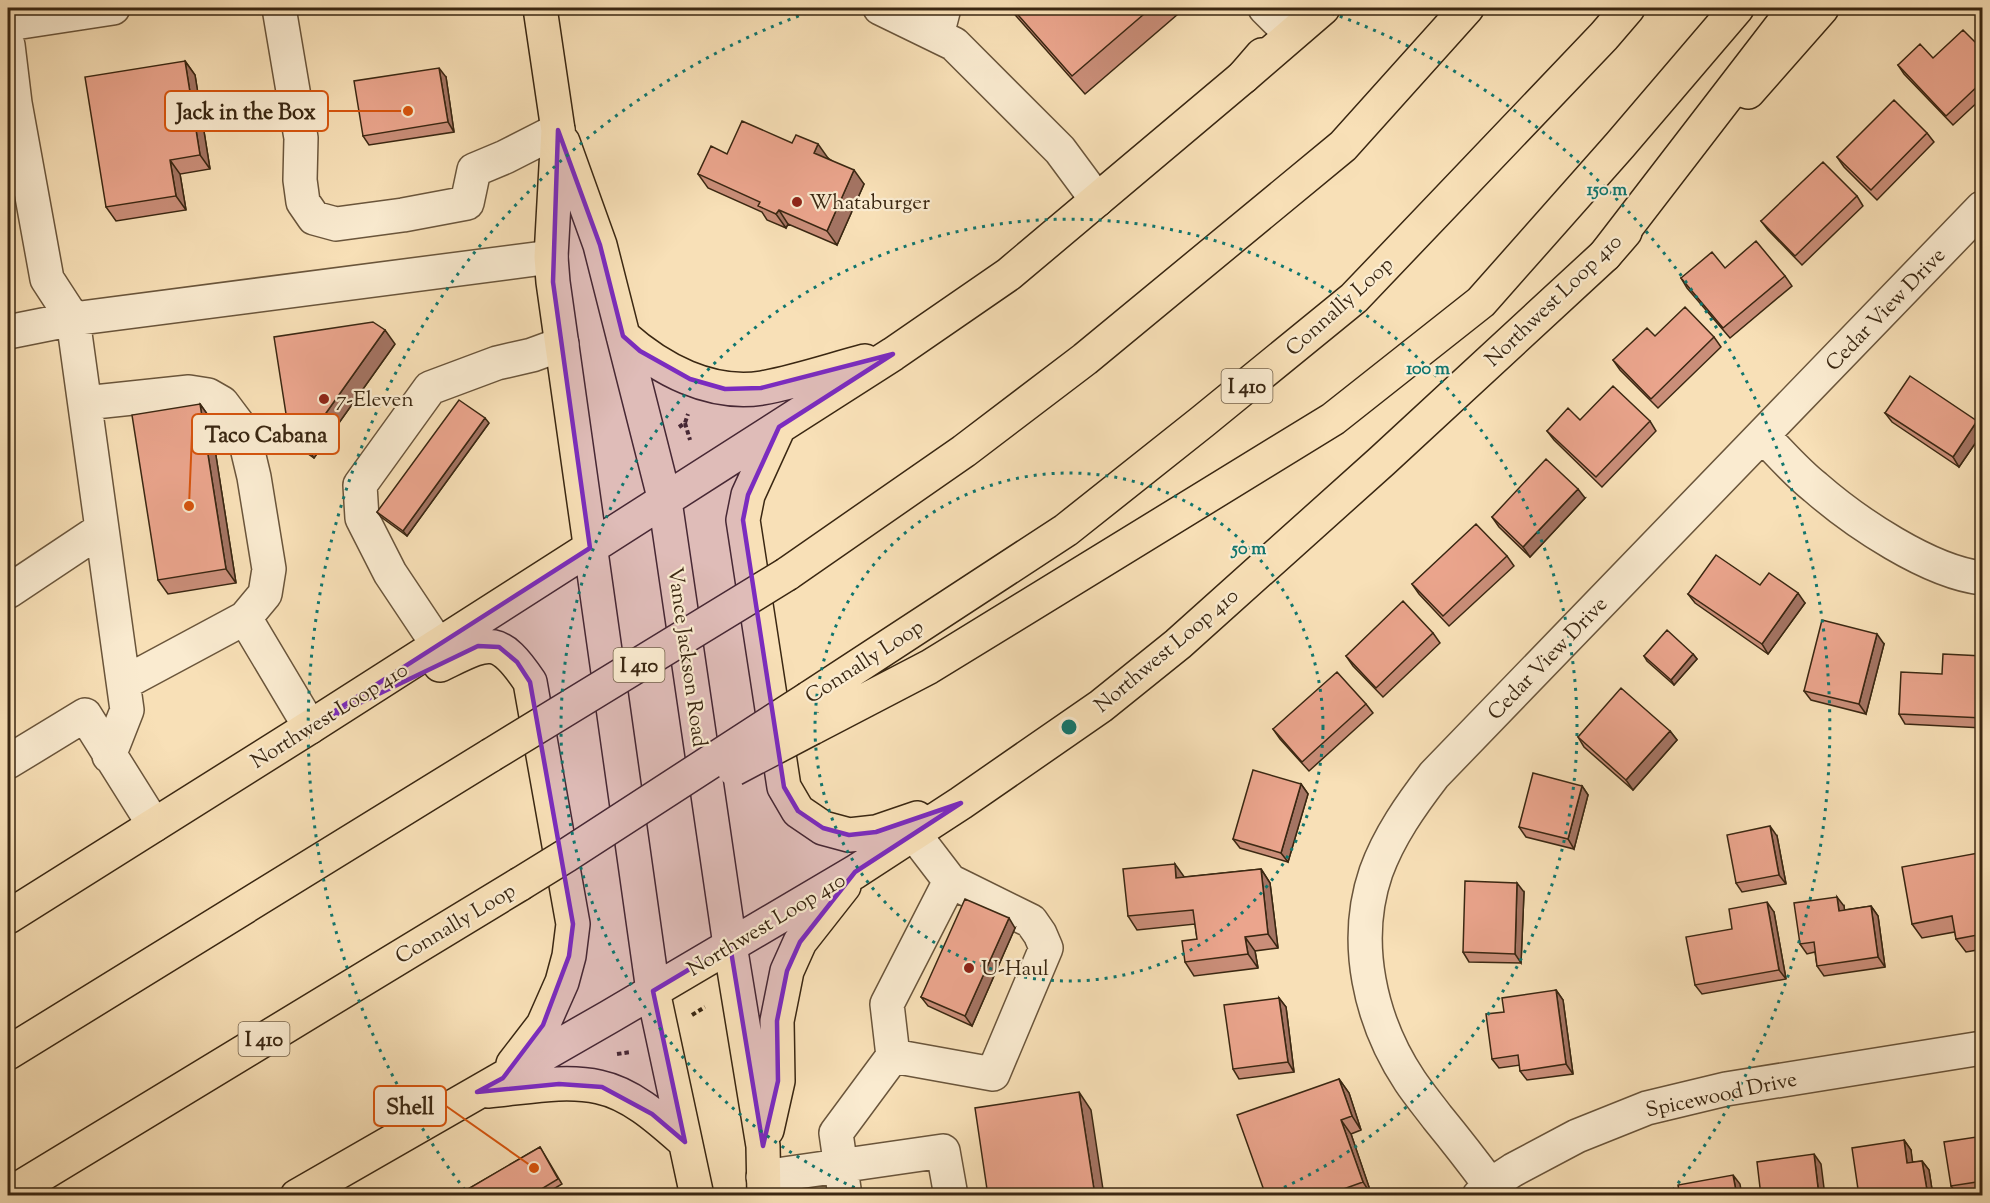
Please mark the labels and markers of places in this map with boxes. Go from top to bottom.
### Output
callout: Jack in the Box [165,91,328,131]
place label: Whataburger [809,189,930,219]
marker: Whataburger [790,195,804,209]
place label: 7-Eleven [336,386,414,416]
marker: 7-Eleven [317,392,331,406]
callout: Taco Cabana [192,414,339,454]
centre of rings [1059,717,1079,737]
place label: U-Haul [981,955,1049,985]
marker: U-Haul [962,961,976,975]
callout: Shell [374,1086,446,1126]

